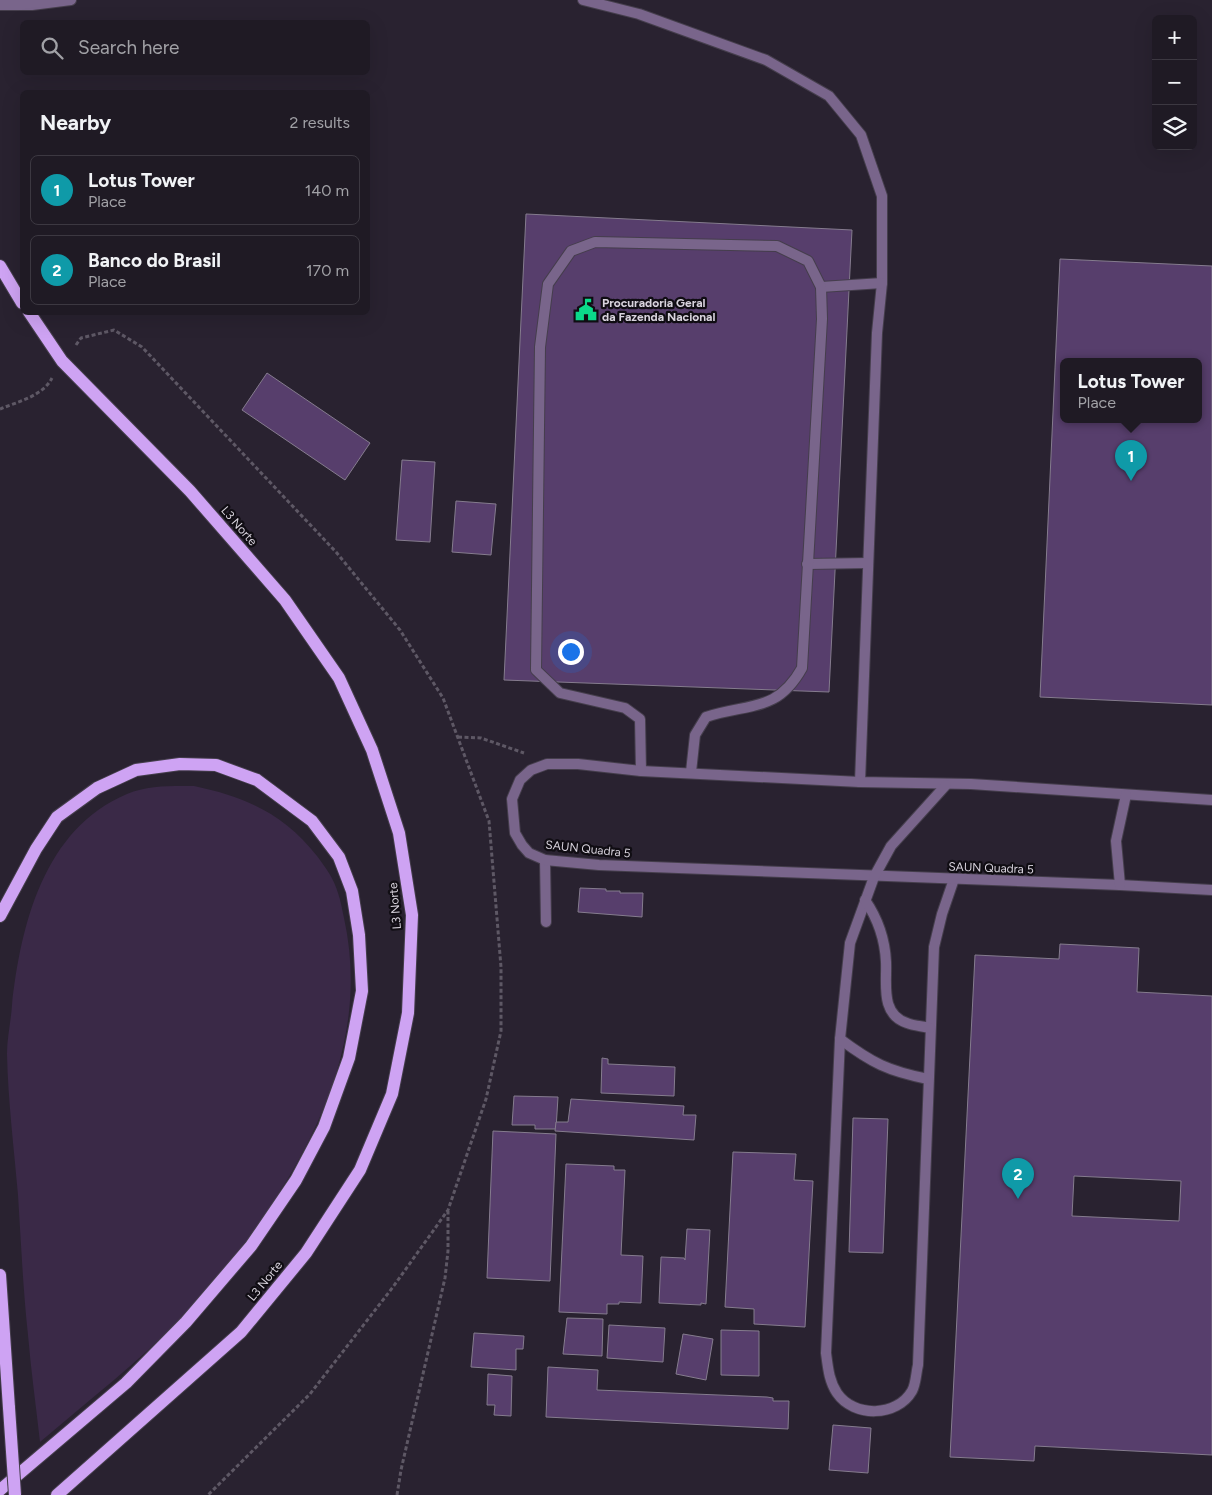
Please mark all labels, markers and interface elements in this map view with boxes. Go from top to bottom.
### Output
map controls [1152,15,1197,150]
button: + [1152,15,1197,60]
search box [20,20,370,75]
icon: search [38,34,66,62]
text: Search here [78,36,180,59]
button: − [1152,60,1197,105]
button: layers [1152,105,1197,150]
text: Nearby [40,110,111,135]
text: 2 results [290,113,350,132]
text: Lotus Tower [88,169,195,192]
text: 1 [54,181,60,200]
text: 140 m [305,181,349,200]
text: Place [88,192,126,211]
text: Banco do Brasil [88,249,221,272]
text: 2 [52,261,62,280]
text: 170 m [306,261,349,280]
text: Place [88,272,126,291]
place label: Procuradoria Geral da Fazenda Nacional [602,296,715,324]
public building icon: Procuradoria Geral da Fazenda Nacional [573,297,599,323]
popup [1060,358,1202,423]
text: Lotus Tower [1078,370,1184,393]
text: Place [1078,393,1116,412]
pin: 1 [1115,440,1147,481]
street label: L3 Norte [218,504,260,549]
your location [558,639,584,665]
street label: SAUN Quadra 5 [545,838,631,860]
street label: SAUN Quadra 5 [948,860,1034,876]
street label: L3 Norte [386,881,404,930]
pin: 2 [1002,1158,1034,1199]
street label: L3 Norte [245,1258,286,1304]

